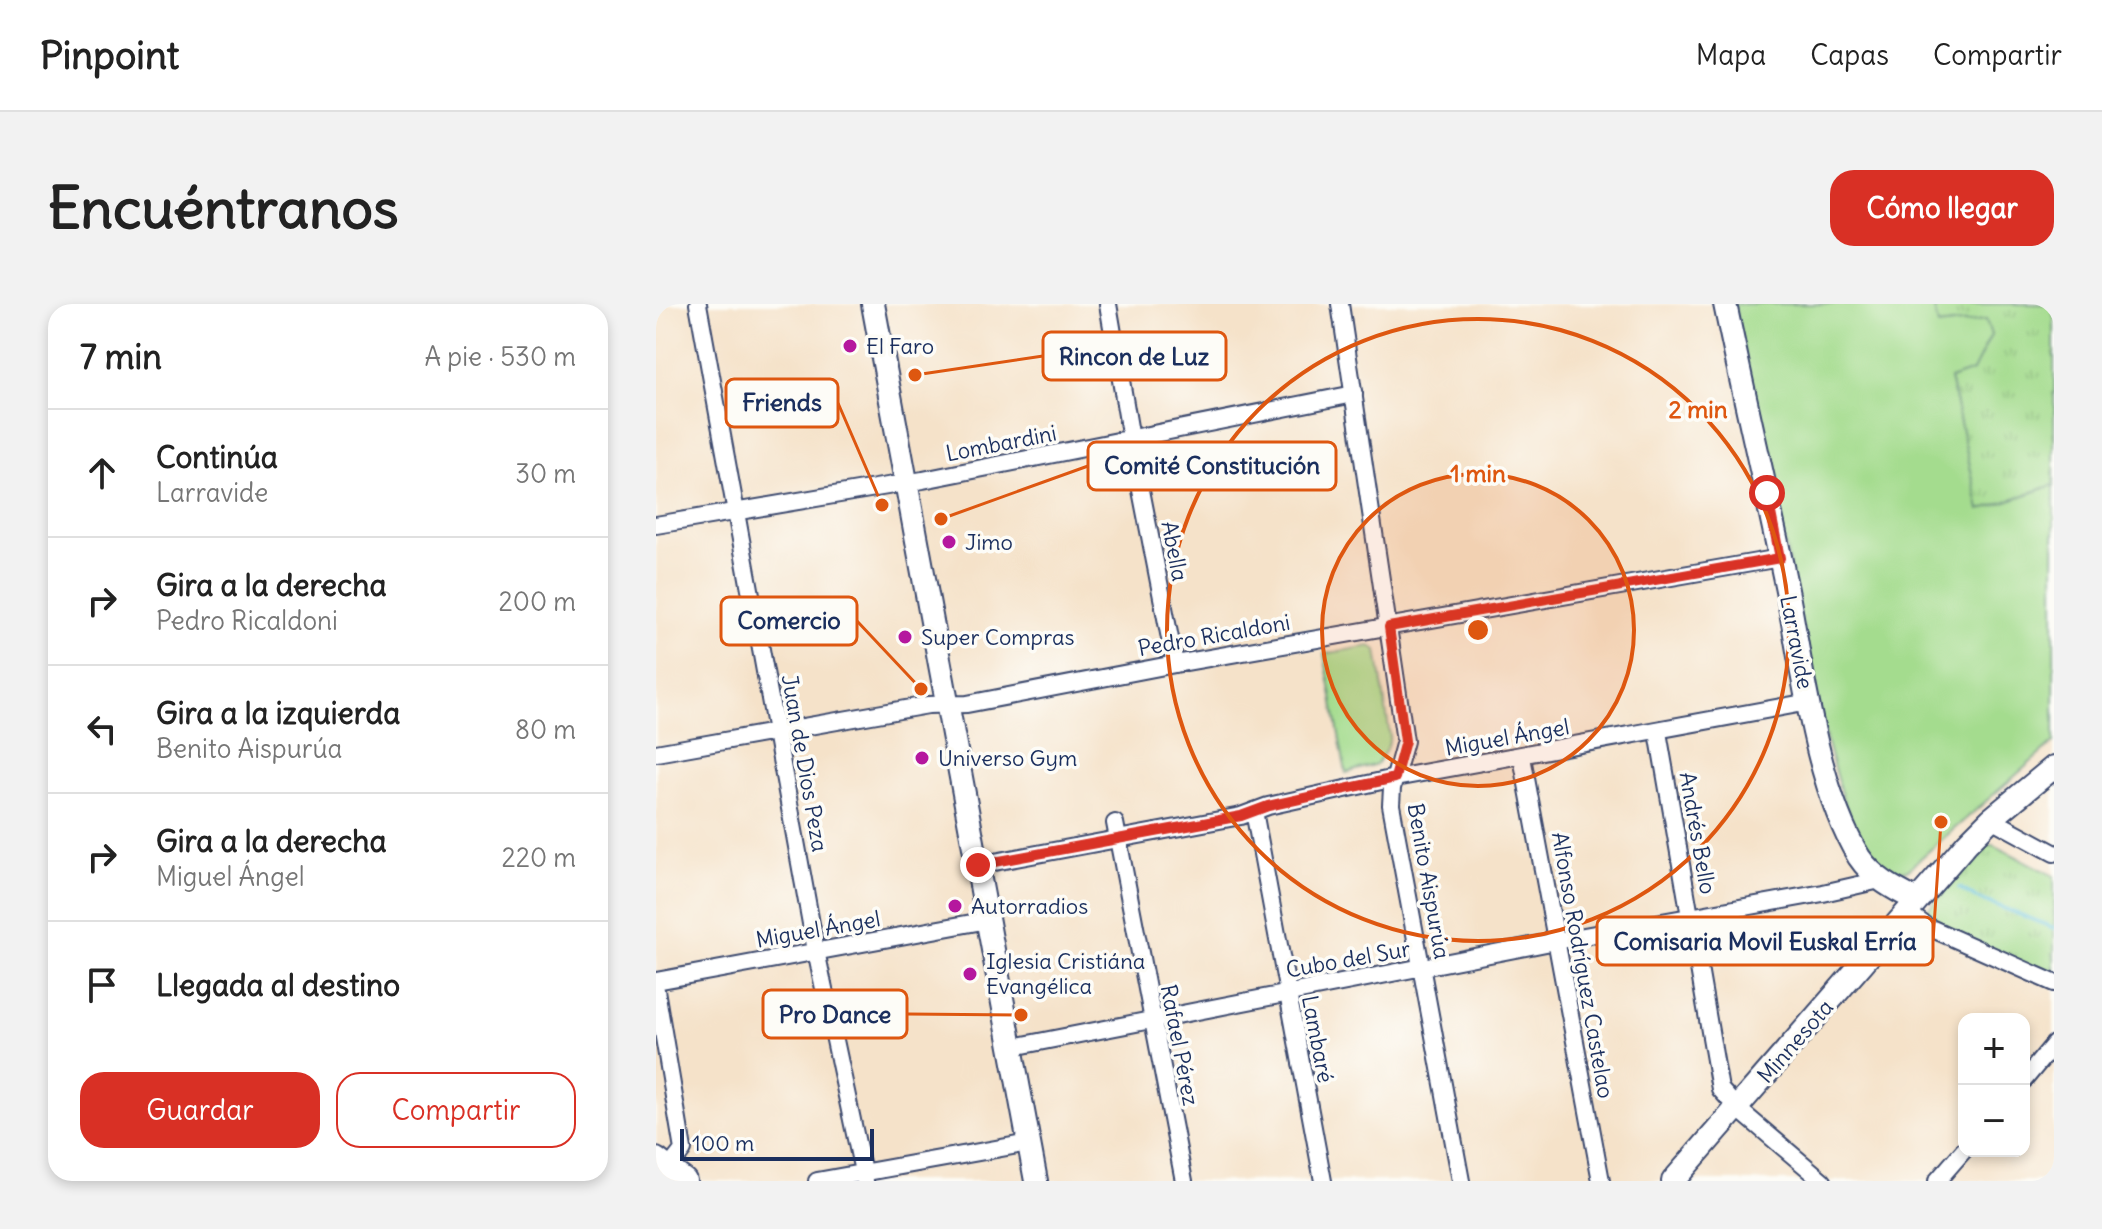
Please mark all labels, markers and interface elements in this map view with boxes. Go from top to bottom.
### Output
text: Pinpoint [40,32,179,79]
text: Mapa [1696,37,1766,73]
text: Capas [1810,37,1889,73]
text: Compartir [1933,37,2062,73]
button: Cómo llegar [1830,170,2054,246]
text: Encuéntranos [48,173,399,243]
place label: El Faro [866,332,934,360]
callout: Rincon de Luz [1043,332,1226,380]
text: 7 min [80,335,162,378]
marker: El Faro [841,337,859,355]
text: A pie · 530 m [424,340,576,373]
text: Rincon de Luz [1059,341,1210,371]
callout: Friends [726,379,838,427]
text: Friends [742,387,822,417]
text: 2 min [1668,394,1728,424]
street label: Lombardini [943,419,1059,467]
text: Continúa [156,438,278,476]
callout: Comité Constitución [1088,442,1336,490]
text: Comité Constitución [1104,450,1320,480]
icon: ahead [80,451,124,495]
text: 30 m [515,457,576,490]
text: 1 min [1450,458,1506,488]
route start [1749,475,1785,511]
text: Larravide [156,476,268,509]
street label: Abella [1155,519,1195,583]
place label: Jimo [965,528,1013,556]
marker: Jimo [940,533,958,551]
text: Gira a la derecha [156,566,387,604]
icon: right [80,579,124,623]
text: 200 m [499,585,576,618]
street label: Larravide [1774,593,1820,691]
callout: Comercio [721,597,857,645]
text: Pedro Ricaldoni [156,604,338,637]
text: Comercio [737,605,841,635]
street label: Pedro Ricaldoni [1136,608,1292,662]
centre of rings [1464,616,1492,644]
place label: Super Compras [921,623,1074,651]
marker: Super Compras [896,628,914,646]
street label: Juan de Dios Peza [776,672,834,854]
text: Gira a la izquierda [156,694,400,732]
icon: left [80,707,124,751]
street label: Miguel Ángel [1443,712,1571,762]
text: 80 m [515,713,576,746]
text: Benito Aispurúa [156,732,342,765]
place label: Universo Gym [938,744,1077,772]
marker: Universo Gym [913,749,931,767]
street label: Andrés Bello [1673,770,1723,896]
street label: Benito Aispurúa [1402,801,1456,961]
text: Gira a la derecha [156,822,387,860]
street label: Alfonso Rodríguez Castelao [1546,830,1620,1100]
icon: right [80,835,124,879]
text: 220 m [501,841,576,874]
route end [960,847,996,883]
text: Miguel Ángel [156,860,305,893]
place label: Autorradios [971,892,1088,920]
marker: Autorradios [946,897,964,915]
street label: Miguel Ángel [754,904,882,954]
callout: Comisaria Movil Euskal Erría [1597,917,1933,965]
text: Comisaria Movil Euskal Erría [1613,926,1917,956]
street label: Cubo del Sur [1284,934,1412,984]
place label: Iglesia Cristiána Evangélica [986,947,1145,1000]
icon: arrive [80,963,124,1007]
marker: Iglesia Cristiána Evangélica [961,965,979,983]
text: Llegada al destino [156,966,400,1004]
street label: Rafael Pérez [1155,982,1205,1108]
callout: Pro Dance [763,990,907,1038]
street label: Lambaré [1296,993,1340,1085]
street label: Minnesota [1751,993,1839,1089]
text: Pro Dance [779,999,891,1029]
map controls [1958,1013,2030,1157]
button: + [1958,1013,2030,1085]
button: Guardar [80,1072,320,1148]
button: Compartir [336,1072,576,1148]
button: − [1958,1085,2030,1157]
scale bar [680,1125,874,1161]
text: 100 m [692,1129,754,1157]

